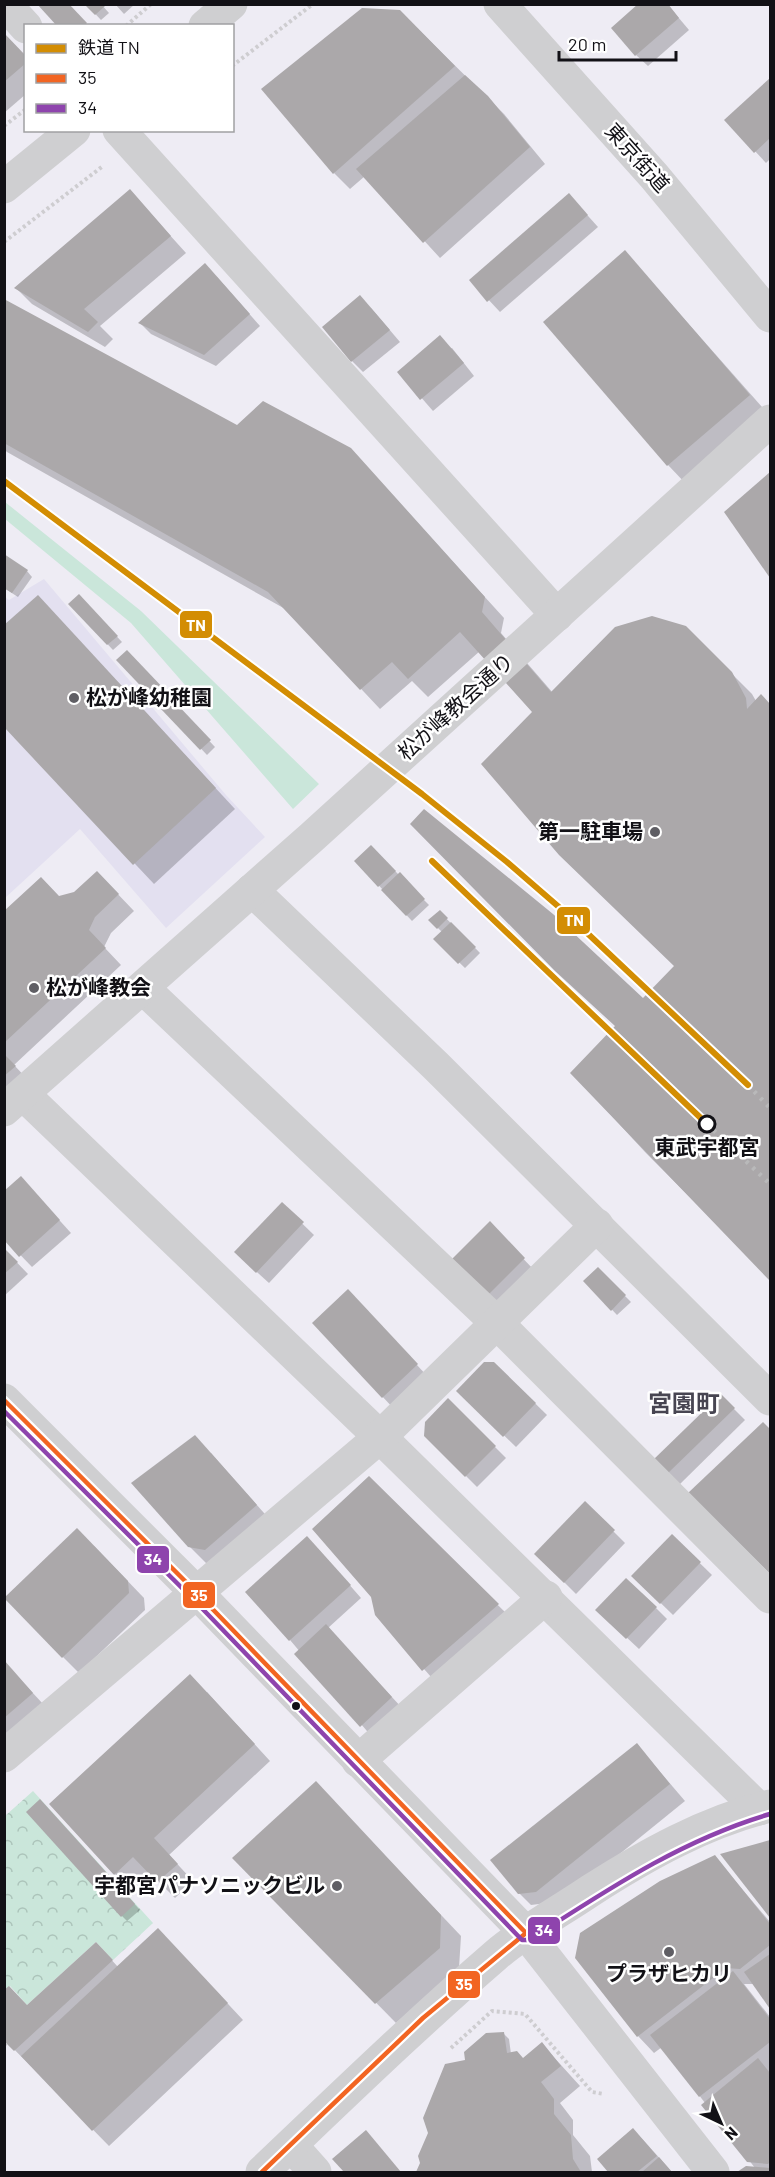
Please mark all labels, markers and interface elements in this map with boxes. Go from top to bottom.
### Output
legend [24,24,234,132]
scale bar [559,24,676,62]
text: 20 m [568,33,606,55]
text: 鉄道 TN [78,36,140,58]
text: 35 [78,66,97,88]
text: 34 [78,96,97,118]
street label: 東京街道 [601,117,676,197]
line badge: TN [179,610,213,639]
text: TN [186,615,206,634]
street label: 松が峰教会通り [392,647,518,764]
place label: 松が峰幼稚園 [86,684,212,709]
marker: 松が峰幼稚園 [67,691,81,705]
place label: 第一駐車場 [538,818,643,843]
marker: 第一駐車場 [648,825,662,839]
line badge: TN [556,906,591,935]
text: TN [564,910,584,929]
place label: 松が峰教会 [46,974,151,999]
marker: 松が峰教会 [27,981,41,995]
marker: 東武宇都宮 [698,1115,716,1133]
place label: 東武宇都宮 [655,1134,760,1159]
district label: 宮園町 [648,1388,720,1417]
line badge: 34 [136,1545,170,1574]
text: 34 [144,1549,162,1568]
line badge: 35 [182,1581,216,1609]
text: 35 [190,1585,208,1604]
unlabelled marker [290,1700,302,1712]
place label: 宇都宮パナソニックビル [94,1872,325,1897]
marker: 宇都宮パナソニックビル [330,1879,344,1893]
line badge: 34 [527,1916,561,1945]
text: 34 [535,1920,553,1939]
marker: プラザヒカリ [662,1945,676,1959]
place label: プラザヒカリ [606,1960,732,1985]
line badge: 35 [447,1970,481,1999]
text: 35 [455,1974,473,1993]
north arrow [691,2093,751,2153]
text: N [721,2124,742,2145]

